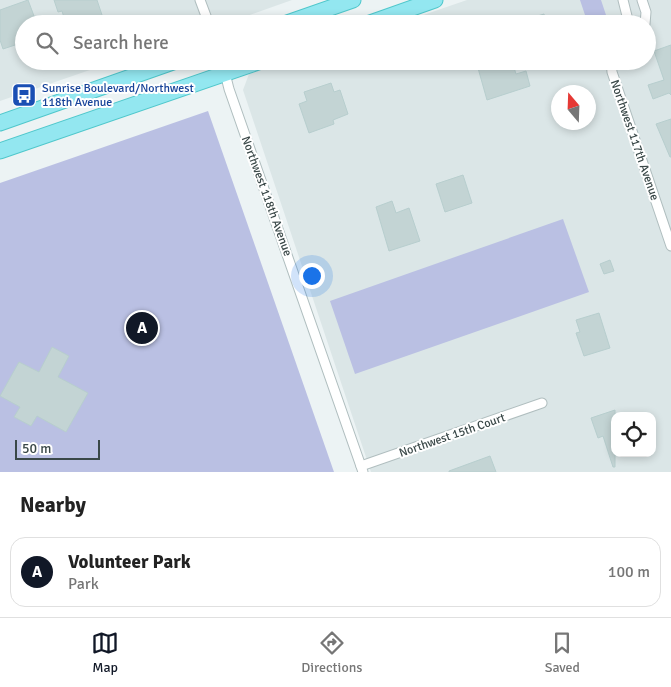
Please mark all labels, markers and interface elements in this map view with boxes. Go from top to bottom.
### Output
search box [15,15,656,70]
icon: search [33,29,61,57]
text: Search here [73,31,169,55]
street label: Northwest 117th Avenue [607,78,662,202]
place label: Sunrise Boulevard/Northwest 118th Avenue [42,81,194,110]
bus stop icon: Sunrise Boulevard/Northwest 118th Avenue [11,82,37,108]
north arrow [551,85,596,130]
street label: Northwest 118th Avenue [238,134,295,258]
your location [299,263,325,289]
pin: A [126,309,158,347]
street label: Northwest 15th Court [397,410,507,461]
map controls [611,412,656,457]
button: locate [611,412,656,457]
scale bar [15,437,100,460]
text: 50 m [22,440,51,457]
text: Nearby [20,492,86,518]
text: Volunteer Park [68,550,191,574]
text: A [32,562,42,582]
text: 100 m [608,562,650,582]
text: Park [68,574,99,594]
tab: Map [91,629,119,676]
tab: Directions [301,629,362,676]
tab: Saved [545,629,580,676]

